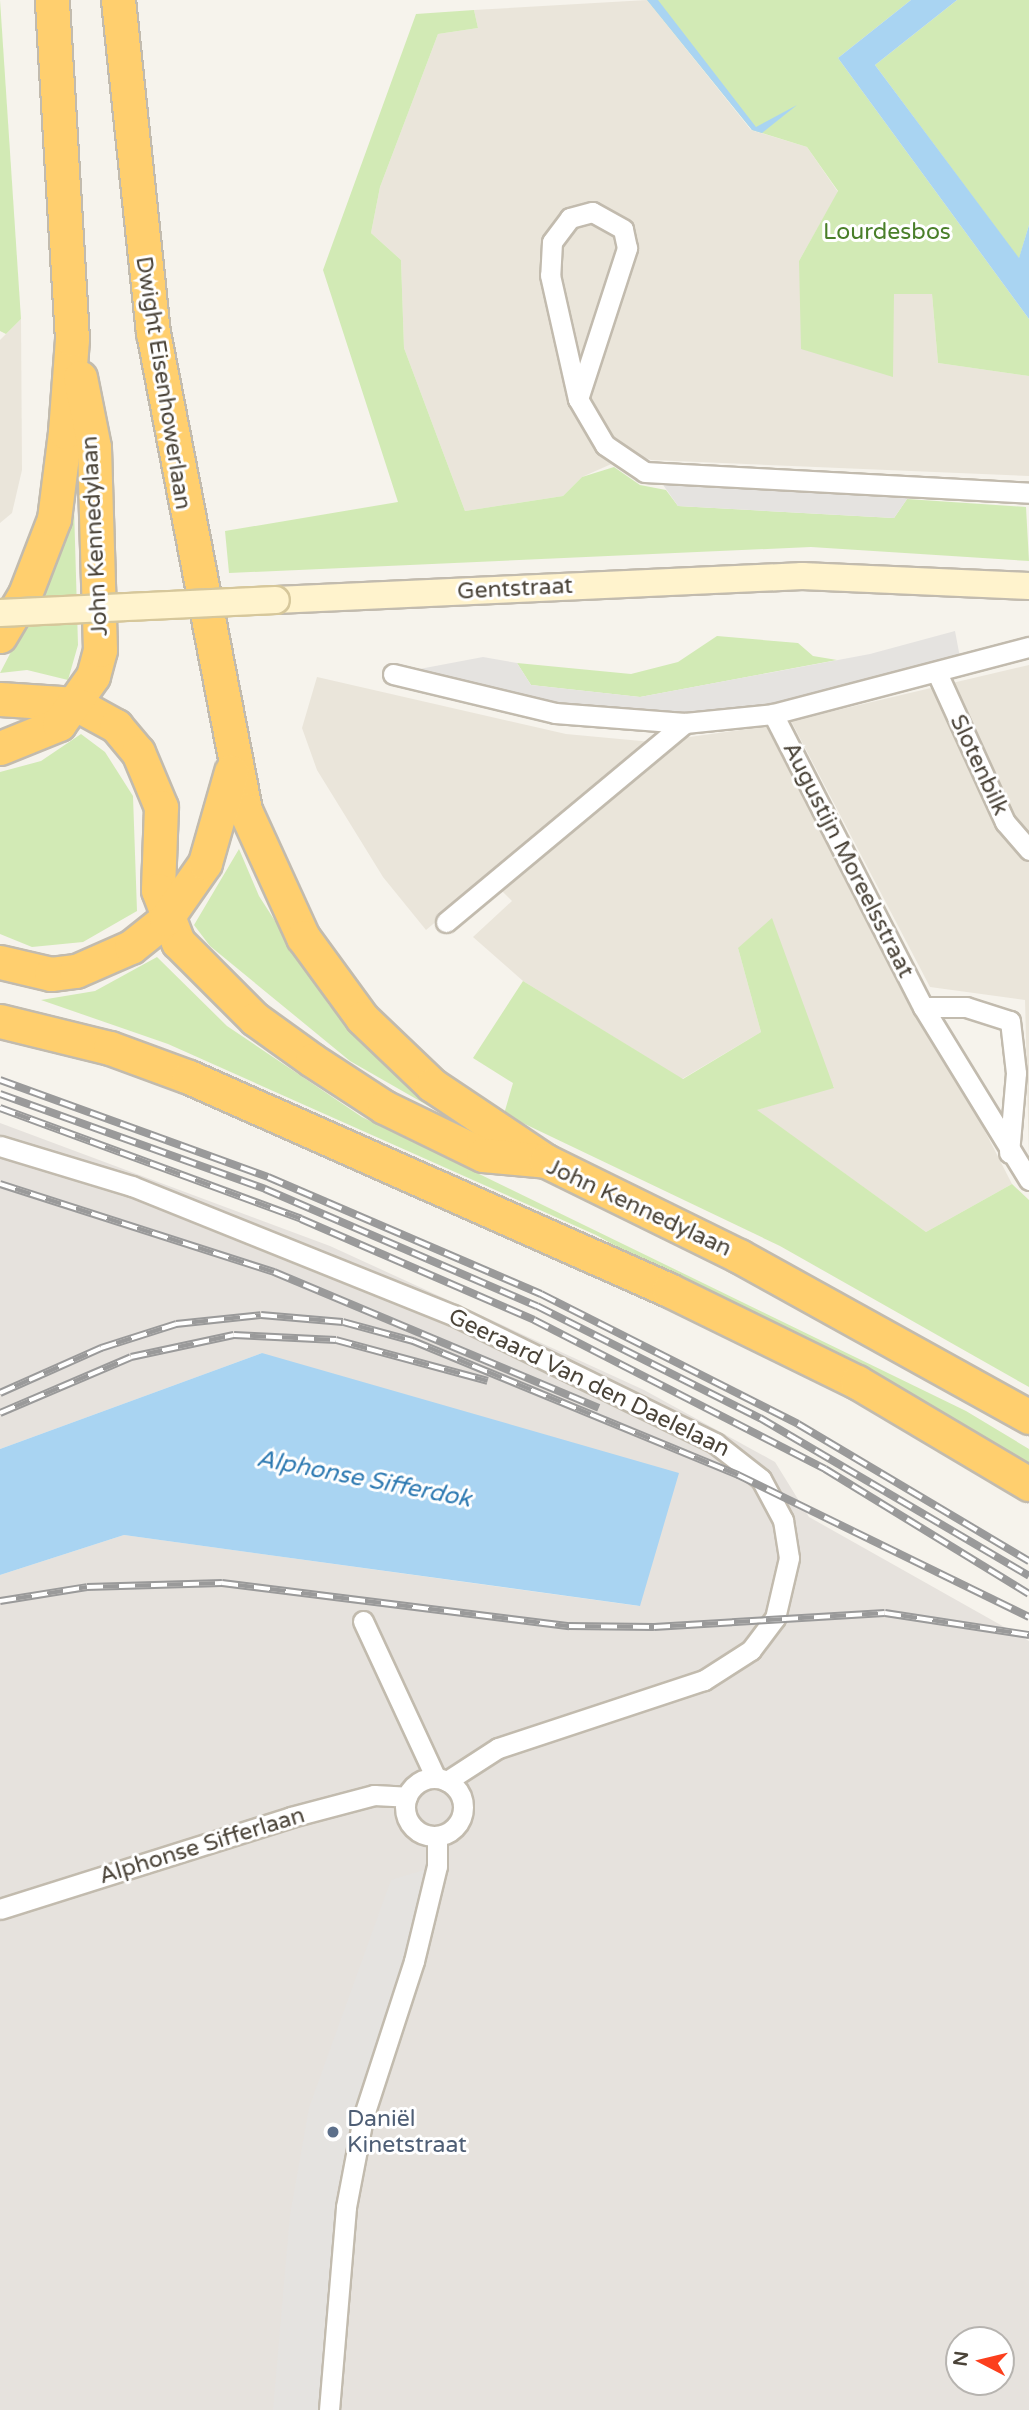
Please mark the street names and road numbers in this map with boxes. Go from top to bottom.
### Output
street label: Dwight Eisenhowerlaan [129,254,197,512]
street label: John Kennedylaan [76,435,114,637]
street label: Gentstraat [456,572,574,606]
street label: Slotenbilk [944,710,1014,820]
street label: Augustijn Moreelsstraat [777,738,919,982]
street label: John Kennedylaan [542,1153,736,1263]
street label: Geeraard Van den Daelelaan [444,1303,734,1463]
street label: Alphonse Sifferlaan [96,1802,308,1890]

